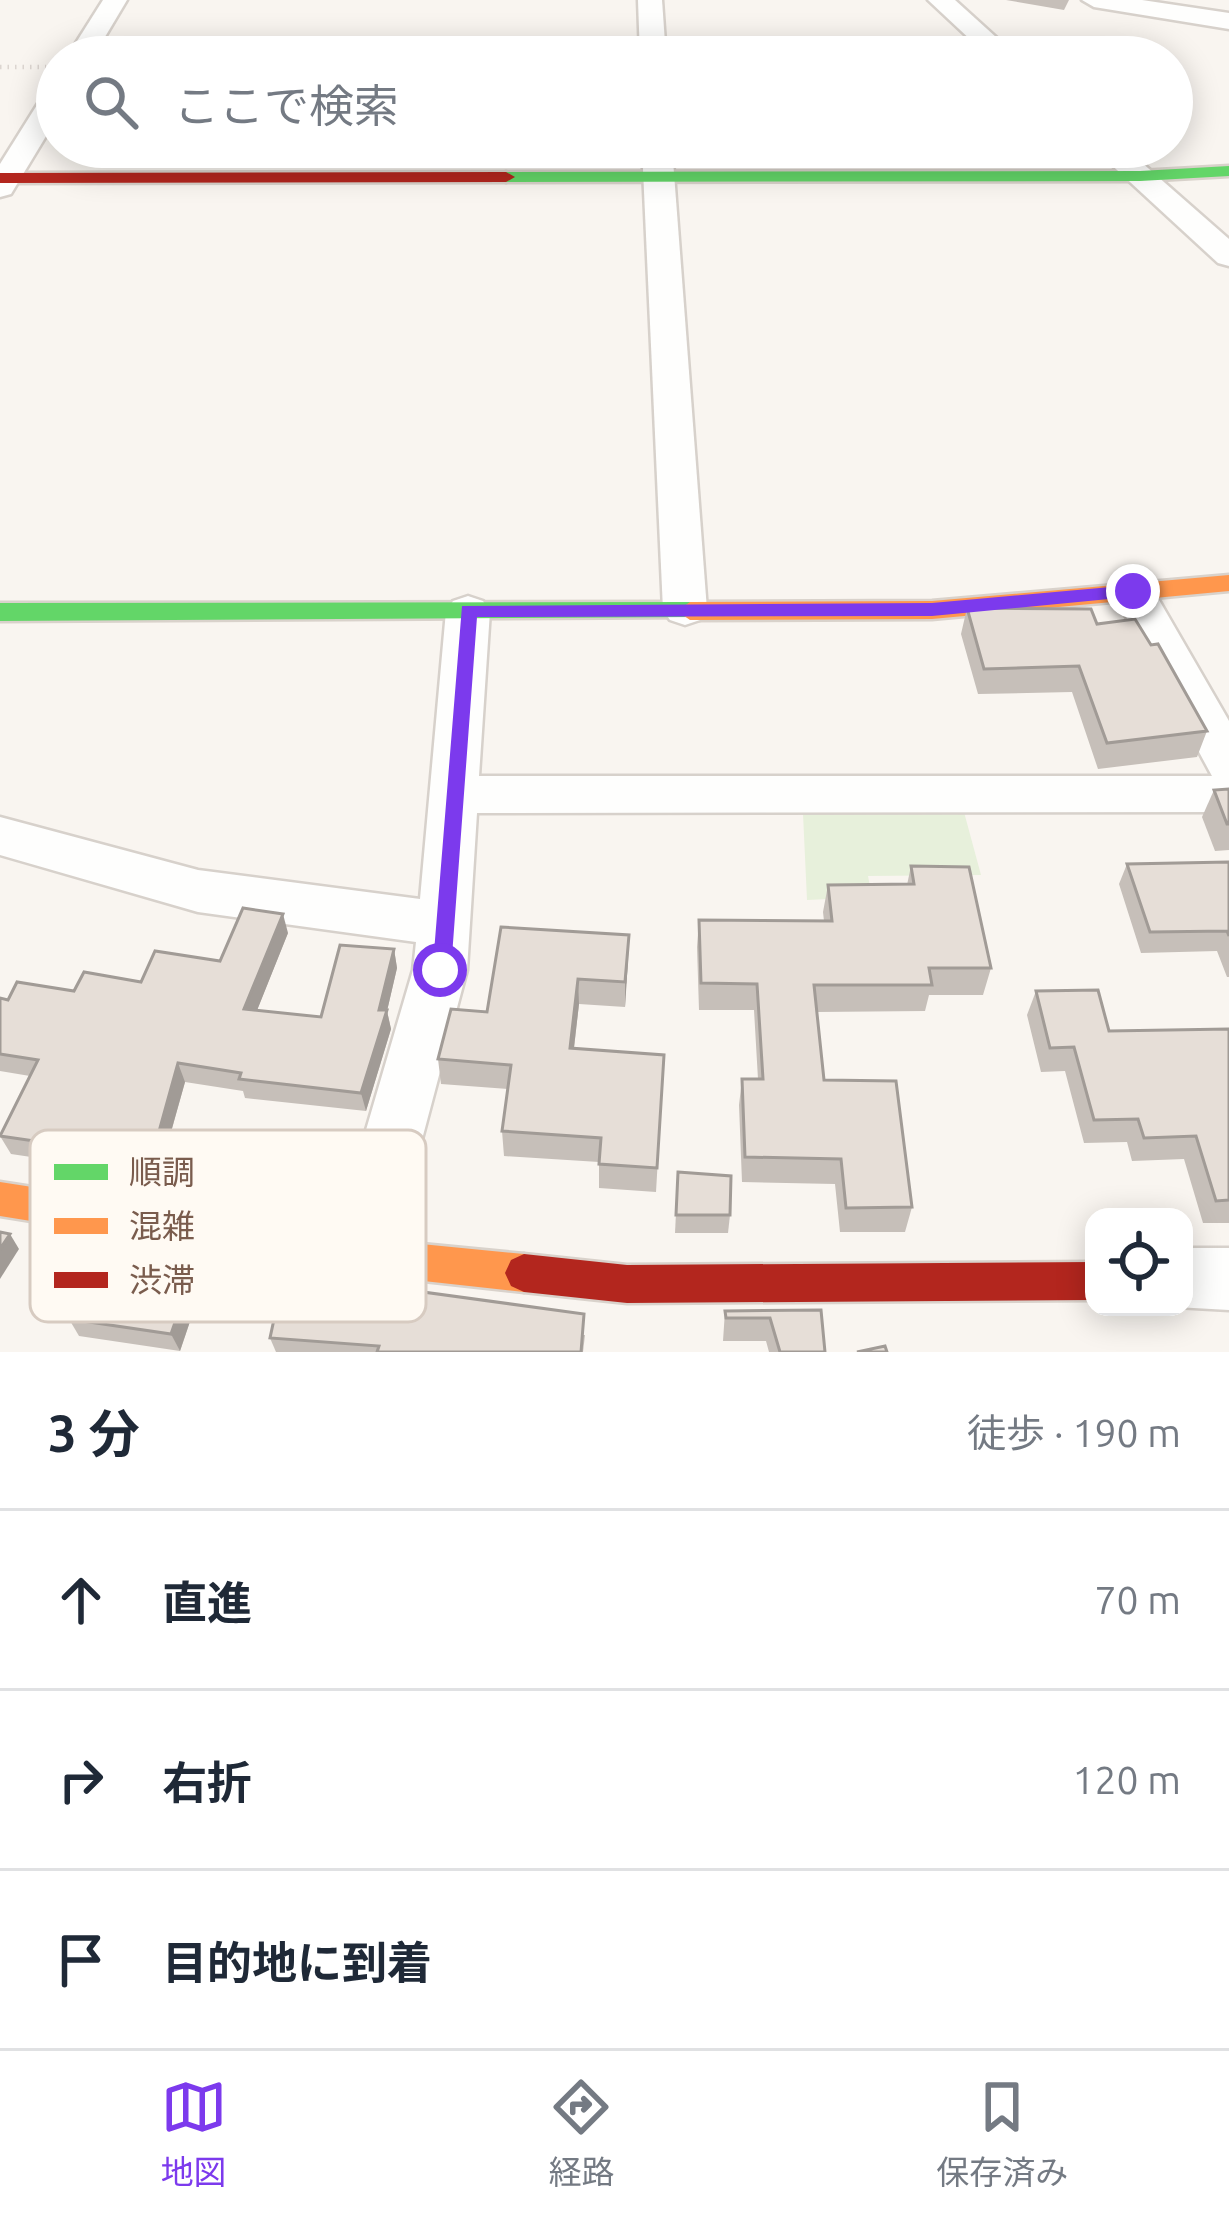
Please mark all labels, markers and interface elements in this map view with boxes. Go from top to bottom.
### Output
search box [36,36,1193,168]
icon: search [78,69,144,135]
text: ここで検索 [174,80,399,131]
route end [1106,564,1160,618]
route start [413,943,467,997]
legend [30,1130,426,1322]
text: 順調 [129,1153,195,1190]
text: 混雑 [129,1207,195,1244]
map controls [1085,1208,1193,1316]
button: locate [1085,1208,1193,1316]
text: 渋滞 [129,1261,195,1298]
text: 3 分 [48,1404,140,1462]
text: 徒歩 · 190 m [967,1411,1181,1454]
icon: ahead [48,1567,114,1633]
text: 直進 [162,1577,252,1628]
text: 70 m [1094,1578,1181,1621]
icon: right [48,1747,114,1813]
text: 右折 [162,1757,252,1808]
text: 120 m [1072,1758,1181,1801]
icon: arrive [48,1927,114,1993]
text: 目的地に到着 [162,1937,432,1988]
tab: 地図 [161,2074,227,2194]
tab: 経路 [548,2074,614,2194]
tab: 保存済み [936,2074,1068,2194]

